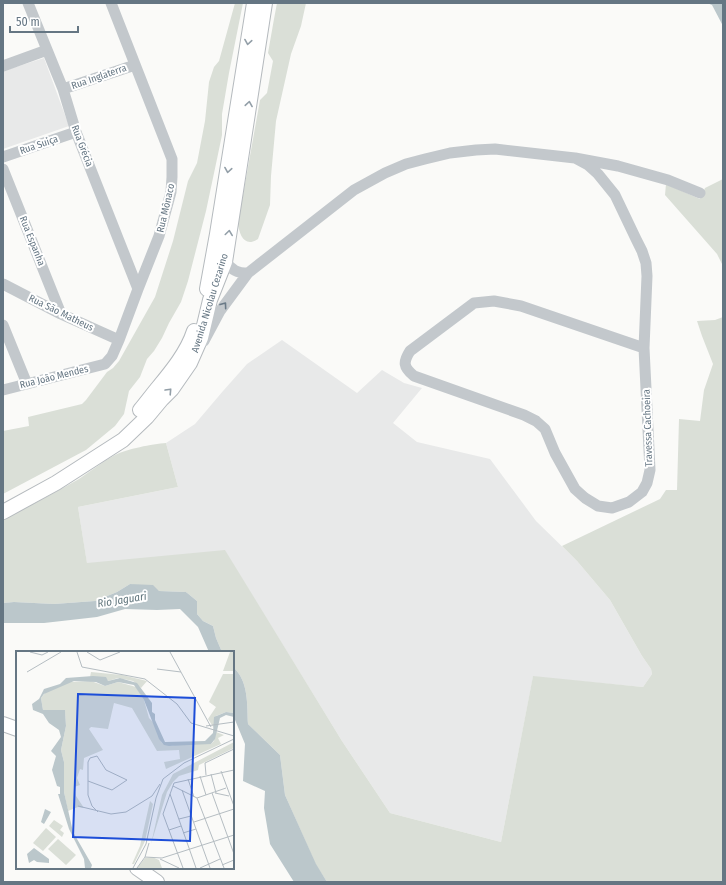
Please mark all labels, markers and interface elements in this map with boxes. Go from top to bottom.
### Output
scale bar [10,8,78,34]
text: 50 m [16,15,40,29]
one-way arrow [244,38,253,45]
street label: Rua Inglaterra [70,62,128,92]
one-way arrow [244,101,253,107]
street label: Rua Grécia [69,124,95,169]
street label: Rua Suiça [18,133,60,157]
one-way arrow [224,167,233,173]
street label: Rua Mônaco [155,182,177,234]
street label: Rua Espanha [17,214,47,268]
one-way arrow [224,229,233,236]
street label: Avenida Nicolau Cezarino [189,252,231,354]
street label: Rua São Matheus [27,292,95,334]
one-way arrow [219,302,226,309]
street label: Rua João Mendes [18,363,90,391]
one-way arrow [164,388,172,396]
street label: Travessa Cachoeira [641,389,655,467]
water label: Rio Jaguari [97,590,148,610]
inset map [16,651,234,869]

